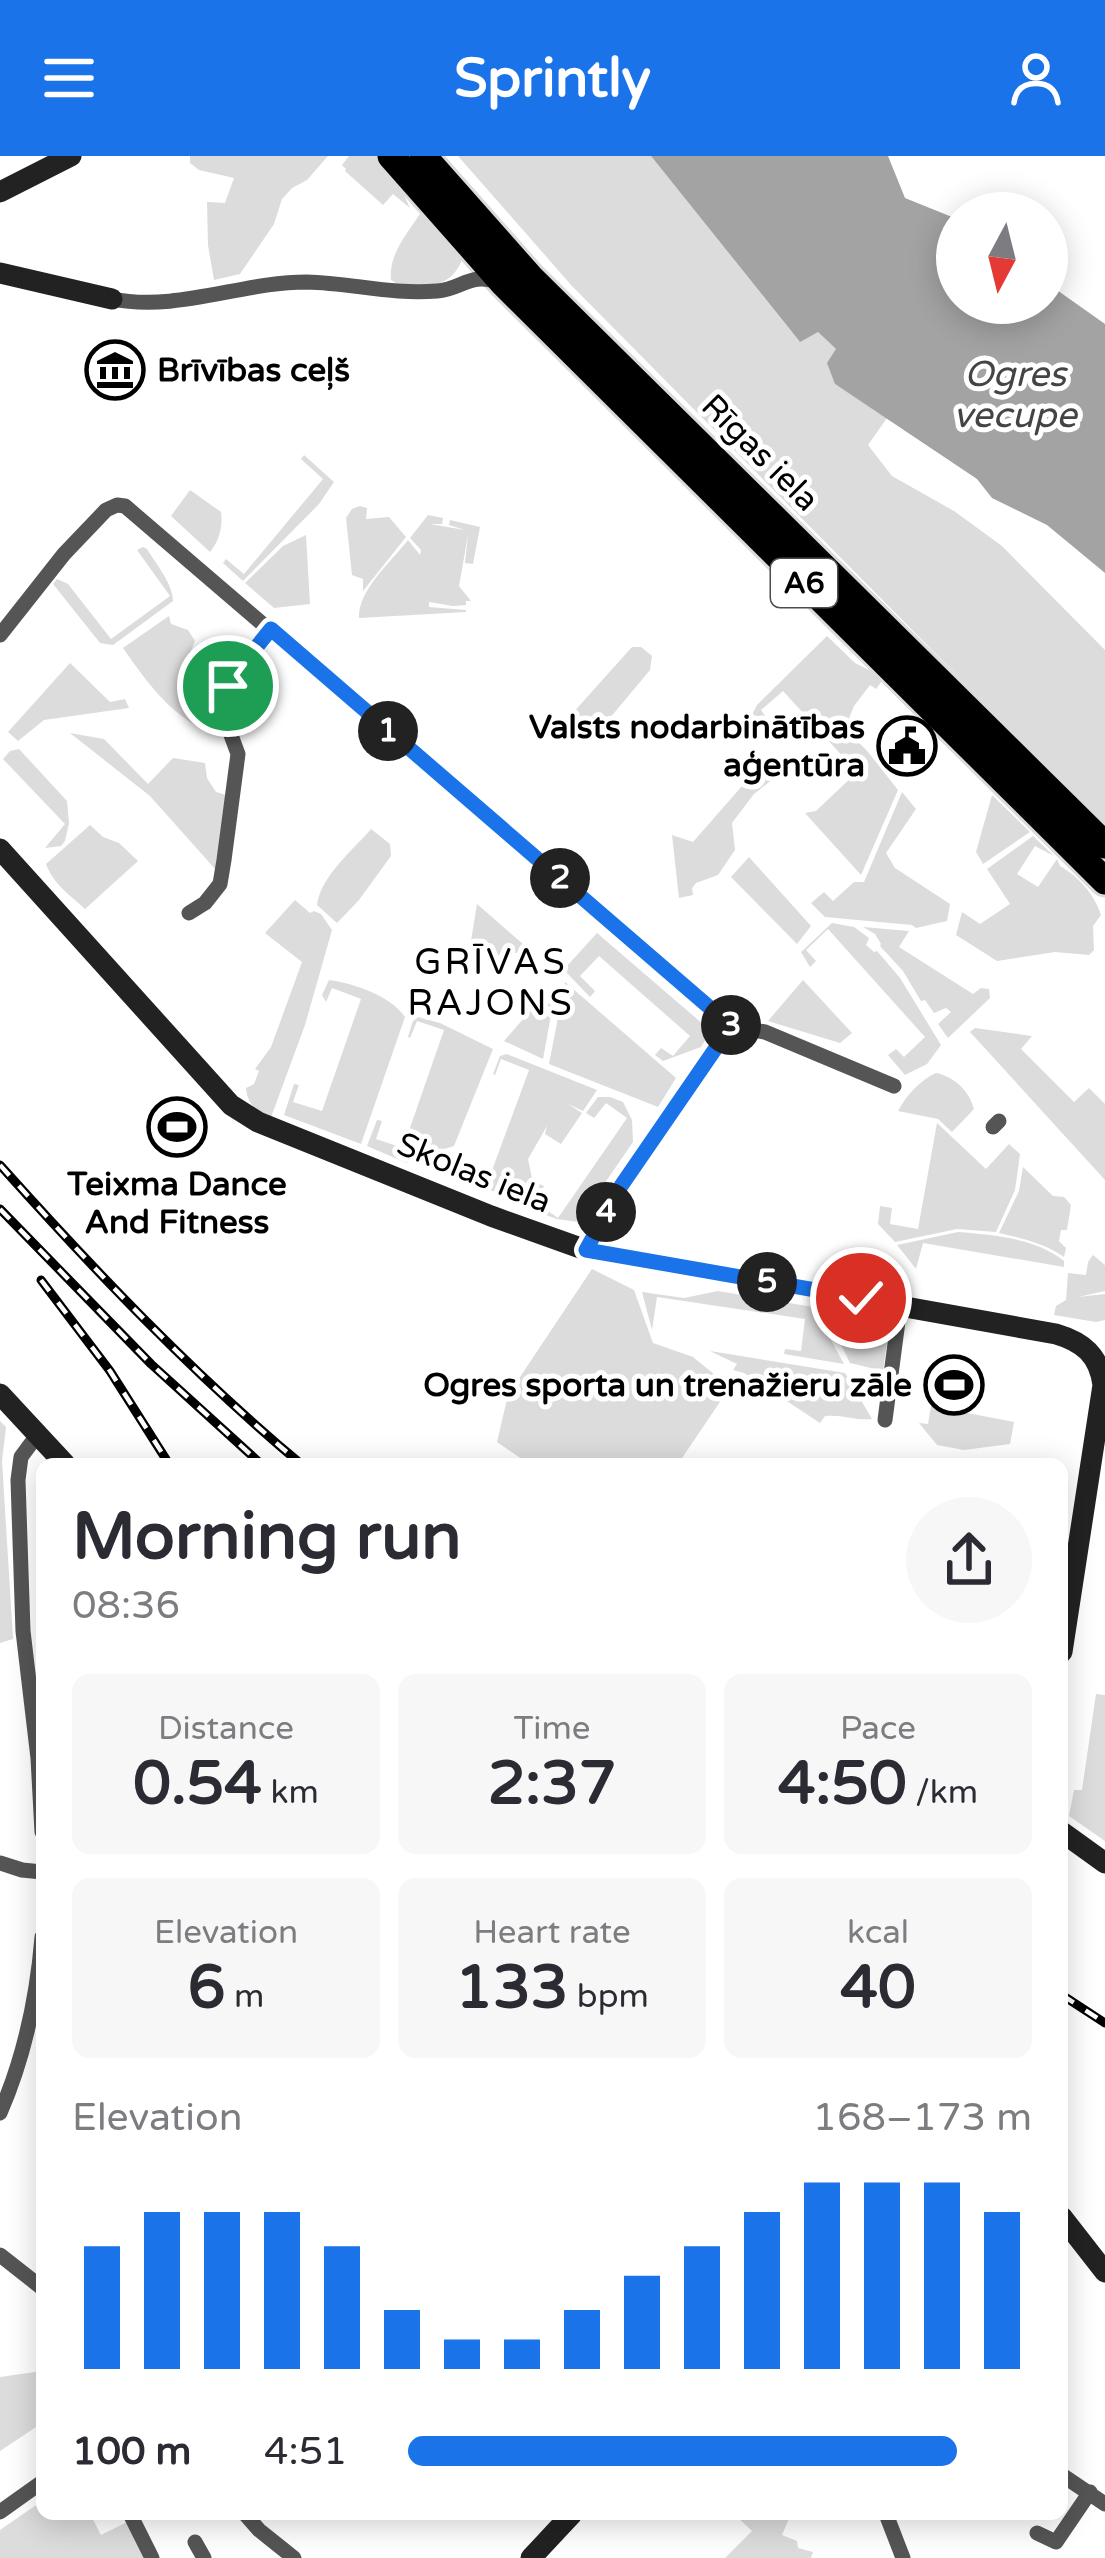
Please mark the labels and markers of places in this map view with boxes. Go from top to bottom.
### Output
museum icon: Brīvības ceļš [84,339,146,401]
place label: Brīvības ceļš [157,351,350,391]
pin [177,635,279,737]
pin: 1 [358,701,418,761]
place label: Valsts nodarbinātības aģentūra [529,708,865,785]
public building icon: Valsts nodarbinātības aģentūra [876,715,938,777]
pin: 2 [530,848,590,908]
pin: 3 [701,995,761,1055]
sports icon: Teixma Dance And Fitness [146,1096,208,1158]
place label: Teixma Dance And Fitness [66,1165,287,1242]
pin: 4 [576,1182,636,1242]
pin [810,1247,912,1349]
pin: 5 [737,1252,797,1312]
sports icon: Ogres sporta un trenažieru zāle [923,1354,985,1416]
place label: Ogres sporta un trenažieru zāle [423,1366,912,1405]

